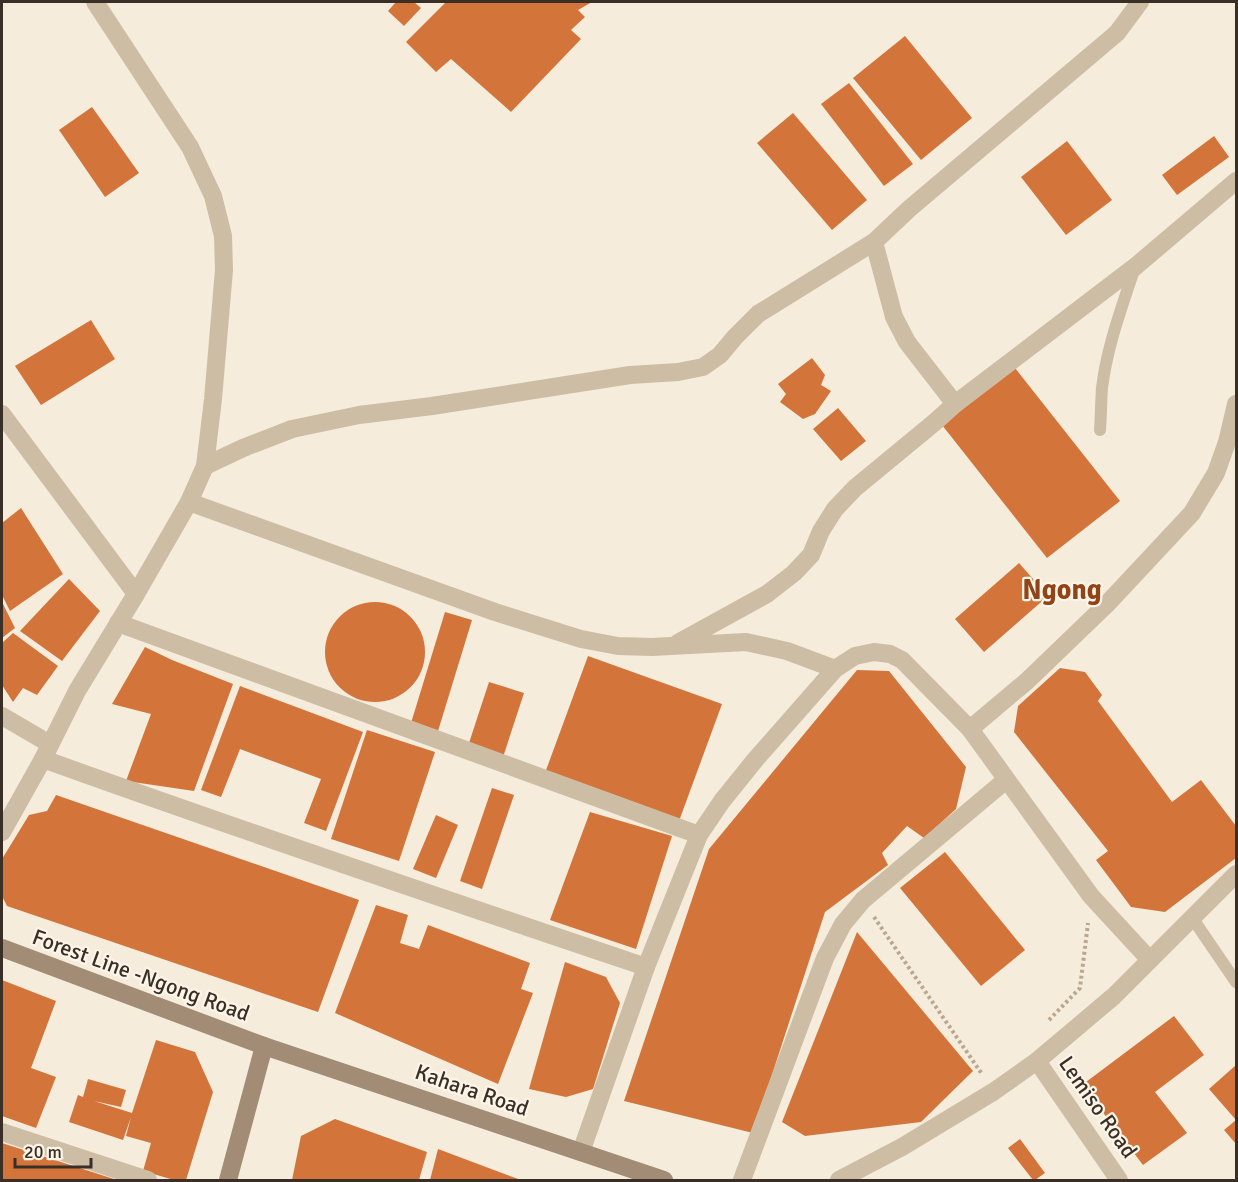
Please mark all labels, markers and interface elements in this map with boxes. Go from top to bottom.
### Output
district label: Ngong [1022,573,1102,607]
street label: Forest Line -Ngong Road [29,923,253,1027]
street label: Lemiso Road [1053,1051,1143,1163]
street label: Kahara Road [412,1058,532,1122]
scale bar [15,1131,92,1169]
text: 20 m [24,1141,62,1163]

